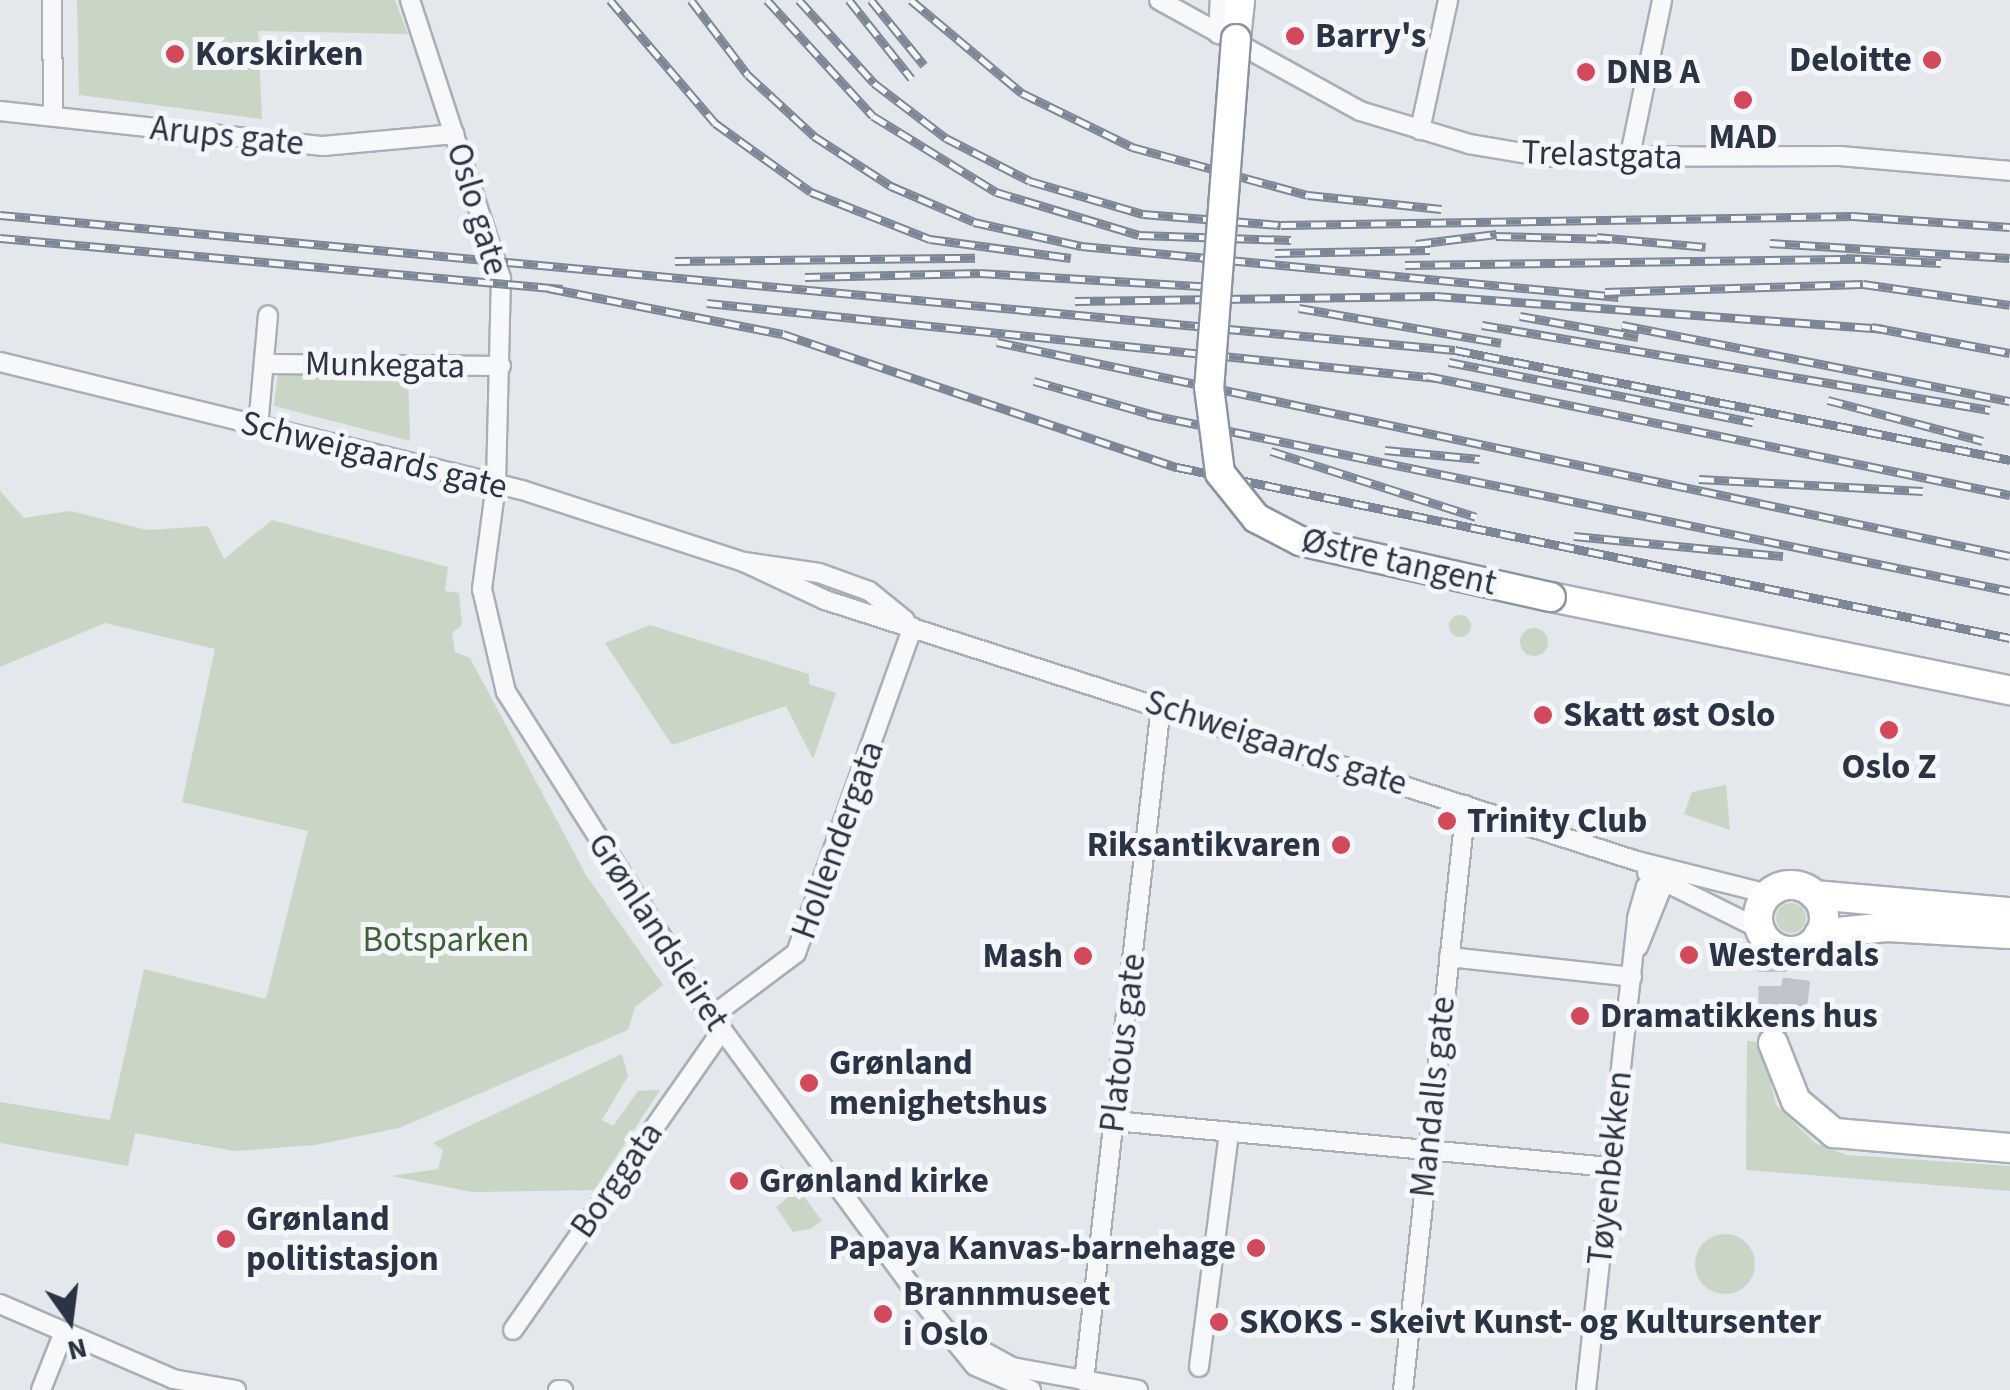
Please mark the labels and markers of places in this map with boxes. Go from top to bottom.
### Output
place label: Barry's [1315,15,1426,57]
marker: Barry's [1284,25,1306,47]
place label: Korskirken [195,33,364,75]
place label: Deloitte [1789,39,1912,81]
marker: Korskirken [164,43,186,65]
marker: Deloitte [1921,49,1943,71]
place label: DNB A [1606,51,1700,93]
marker: DNB A [1575,61,1597,83]
marker: MAD [1732,89,1754,111]
place label: MAD [1709,116,1777,158]
place label: Skatt øst Oslo [1563,694,1776,736]
marker: Skatt øst Oslo [1532,704,1554,726]
marker: Oslo Z [1878,719,1900,741]
place label: Oslo Z [1842,746,1936,788]
place label: Trinity Club [1467,800,1647,842]
marker: Trinity Club [1436,810,1458,832]
place label: Riksantikvaren [1087,824,1321,866]
marker: Riksantikvaren [1330,834,1352,856]
place label: Westerdals [1709,934,1879,976]
place label: Mash [982,935,1063,977]
marker: Westerdals [1678,944,1700,966]
marker: Mash [1072,945,1094,967]
place label: Dramatikkens hus [1600,995,1878,1037]
marker: Dramatikkens hus [1569,1005,1591,1027]
place label: Grønland menighetshus [829,1042,1047,1124]
marker: Grønland menighetshus [798,1072,820,1094]
place label: Grønland kirke [759,1160,989,1202]
marker: Grønland kirke [728,1170,750,1192]
place label: Grønland politistasjon [246,1198,439,1280]
place label: Papaya Kanvas-barnehage [828,1227,1236,1269]
marker: Grønland politistasjon [215,1228,237,1250]
marker: Papaya Kanvas-barnehage [1245,1237,1267,1259]
place label: Brannmuseet i Oslo [903,1273,1110,1355]
place label: SKOKS - Skeivt Kunst- og Kultursenter [1239,1301,1821,1343]
marker: Brannmuseet i Oslo [872,1303,894,1325]
marker: SKOKS - Skeivt Kunst- og Kultursenter [1208,1311,1230,1333]

